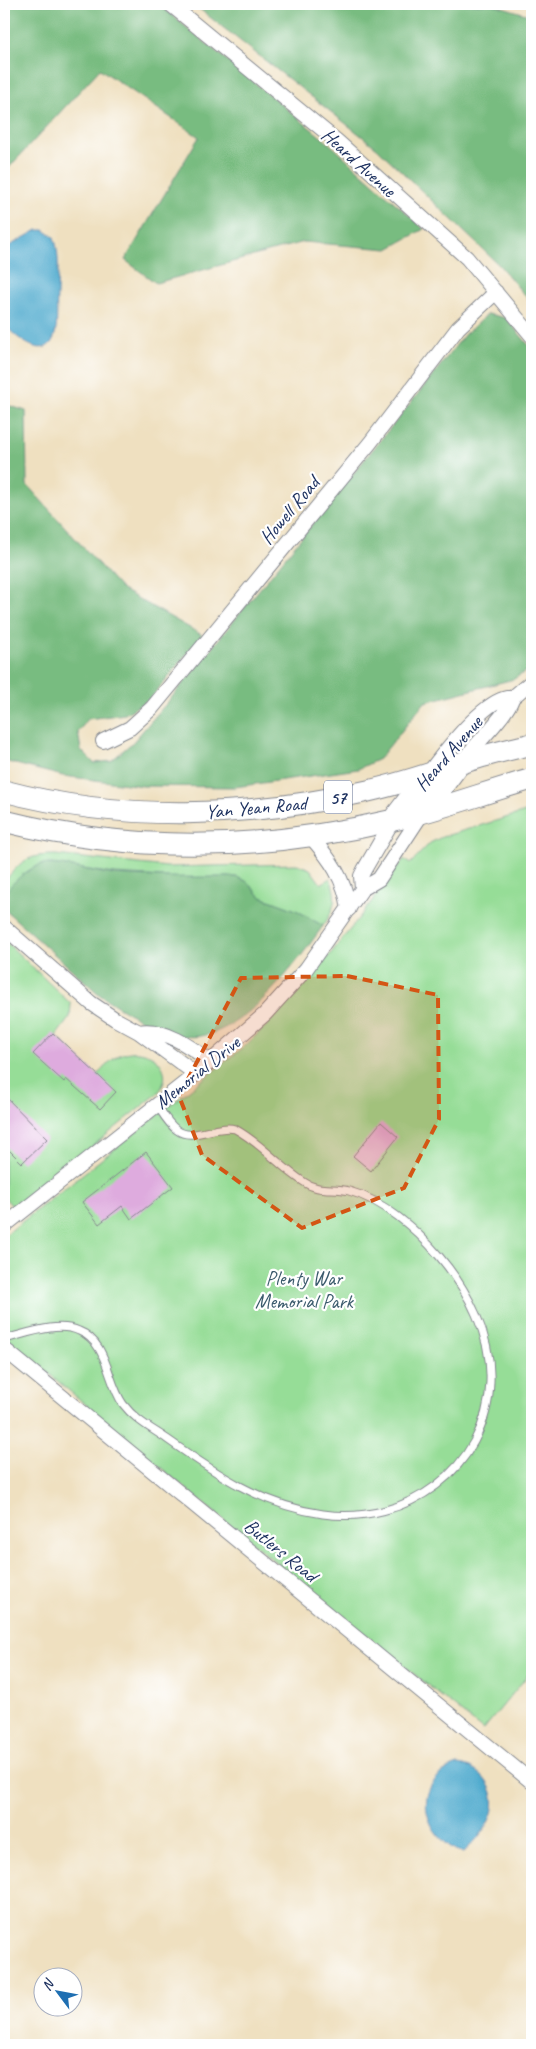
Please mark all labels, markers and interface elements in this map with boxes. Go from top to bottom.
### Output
street label: Heard Avenue [316,122,402,203]
street label: Howell Road [254,469,327,549]
street label: Heard Avenue [409,709,489,796]
road number: 57 [324,780,352,814]
street label: Yan Yean Road [204,790,311,824]
street label: Memorial Drive [149,1029,246,1114]
park label: Plenty War Memorial Park [255,1266,355,1314]
street label: Butlers Road [239,1513,325,1590]
north arrow [32,1966,82,2016]
text: N [38,1975,58,1994]

